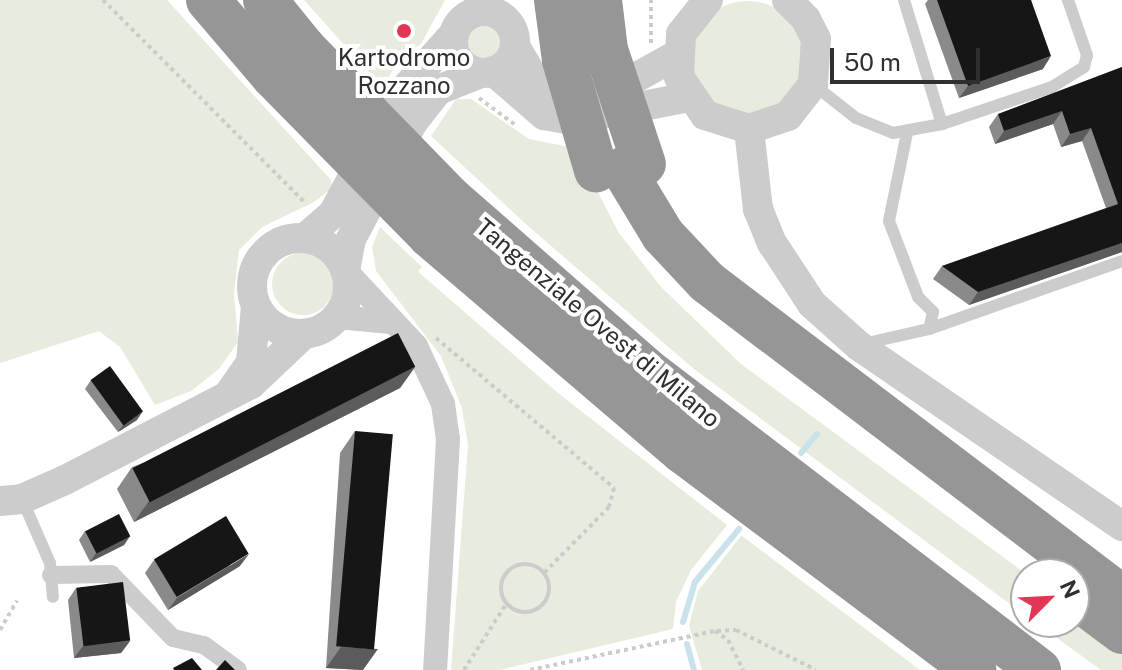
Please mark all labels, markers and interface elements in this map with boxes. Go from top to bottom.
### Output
marker: Kartodromo Rozzano [395,22,413,40]
scale bar [834,32,984,82]
place label: Kartodromo Rozzano [338,44,470,100]
text: 50 m [844,48,901,76]
street label: Tangenziale Ovest di Milano [470,212,726,434]
north arrow [1010,558,1090,638]
text: N [1055,576,1085,602]

